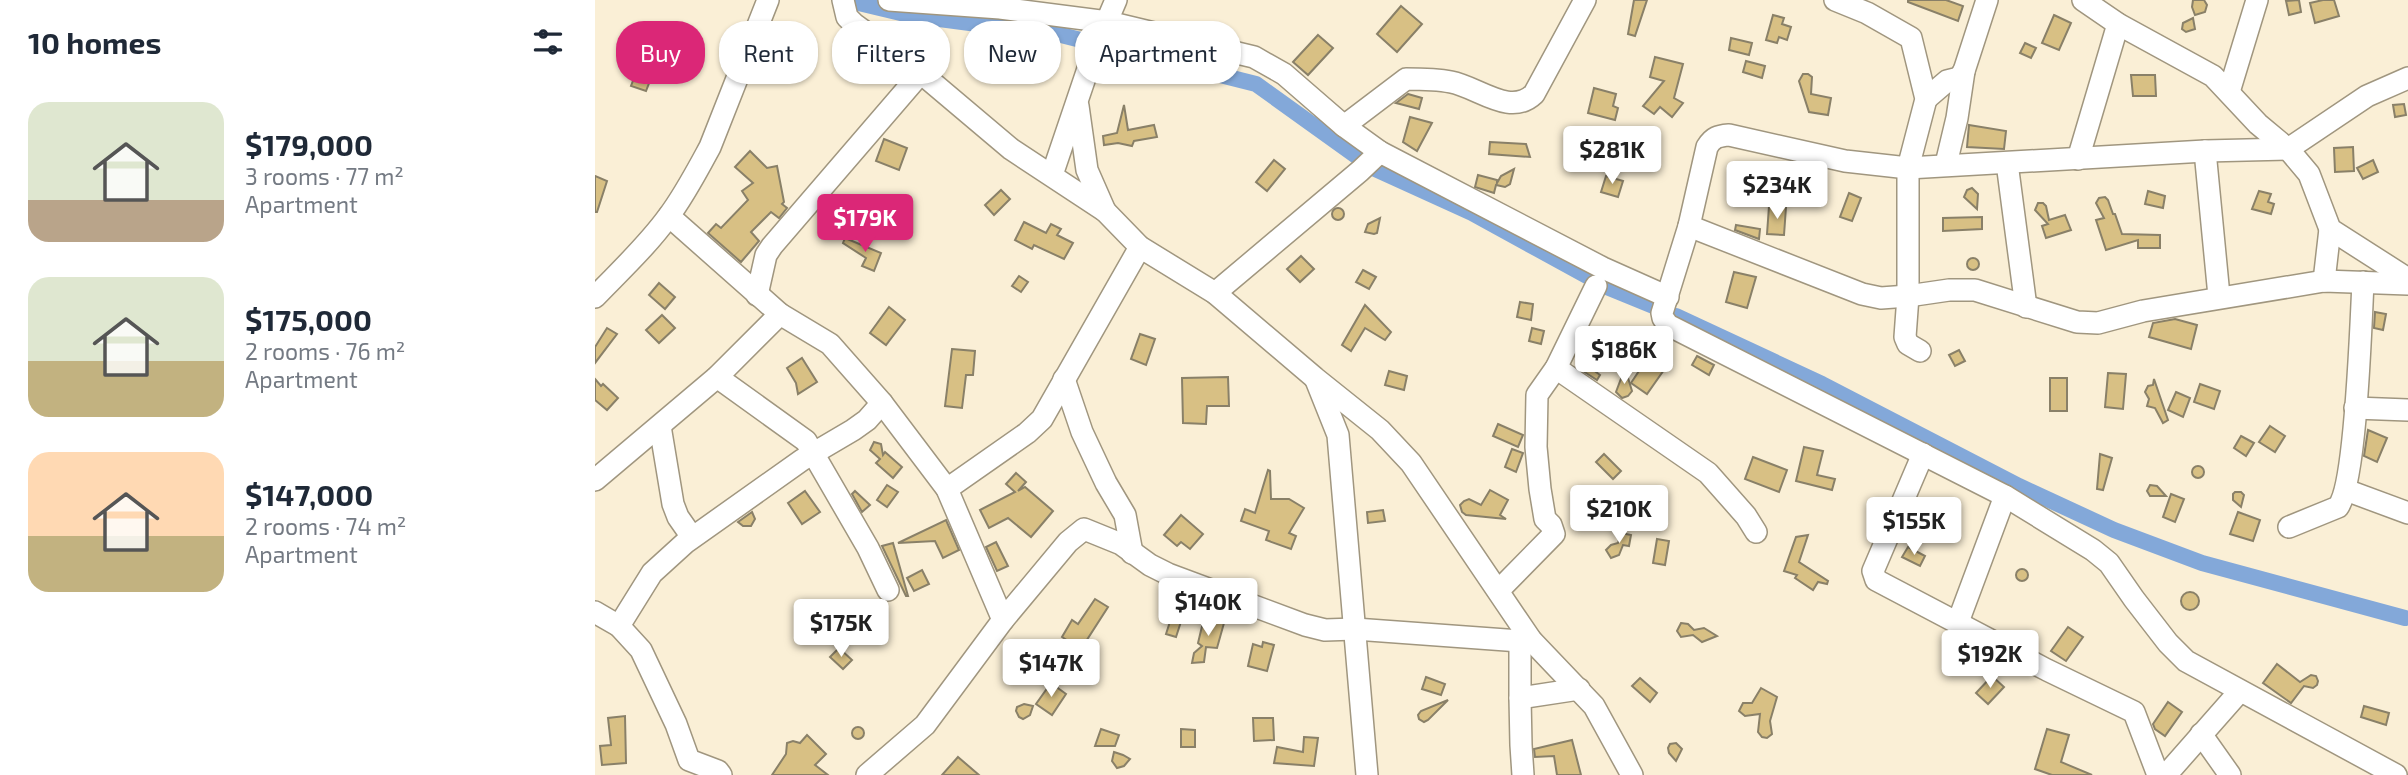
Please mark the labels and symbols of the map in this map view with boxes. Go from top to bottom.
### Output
pin: $281K [1563,127,1661,186]
pin: $234K [1728,162,1826,221]
pin: $179K [816,194,914,254]
pin: $186K [1575,326,1673,386]
pin: $210K [1570,486,1668,545]
pin: $155K [1865,498,1963,557]
pin: $140K [1159,578,1257,638]
pin: $175K [792,600,890,659]
pin: $192K [1941,630,2039,690]
pin: $147K [1002,640,1100,699]

